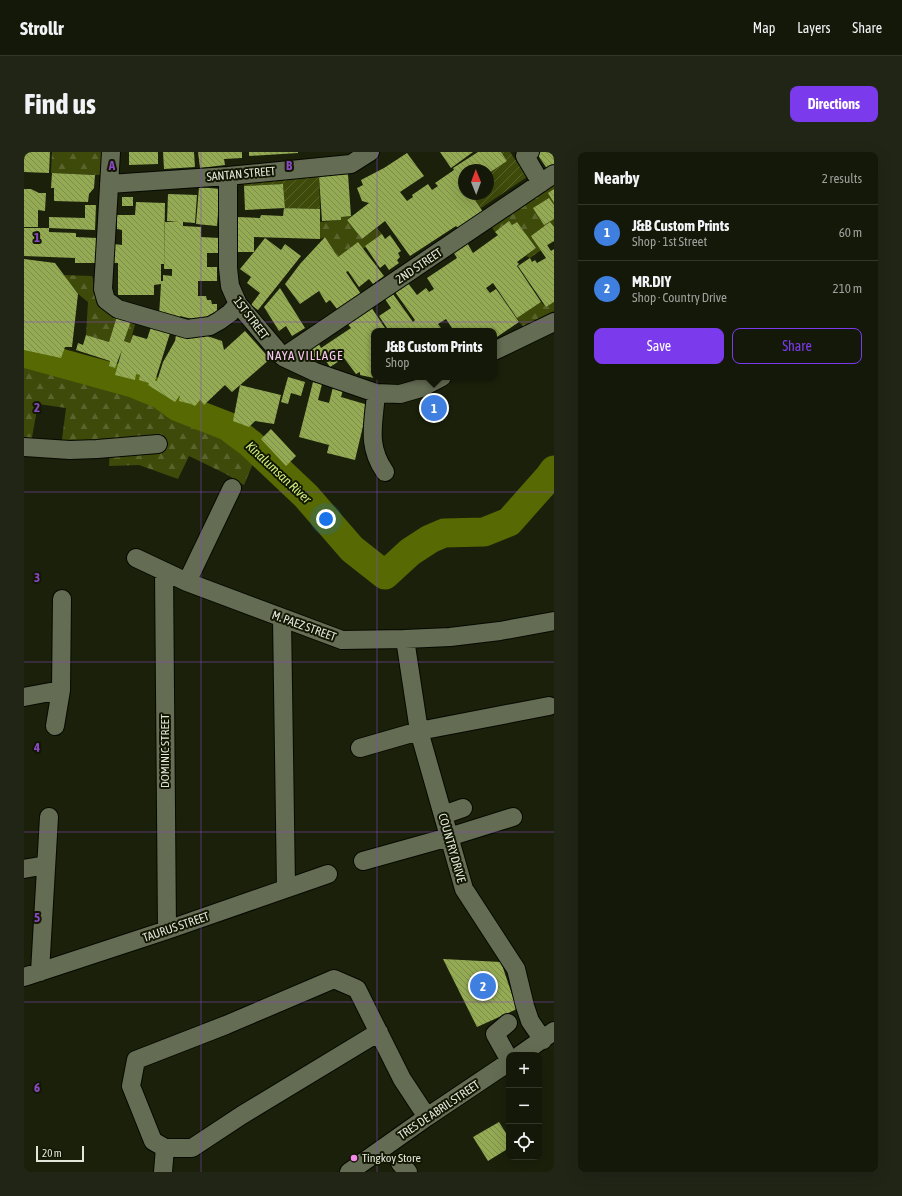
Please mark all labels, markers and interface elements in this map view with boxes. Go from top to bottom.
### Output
text: Strollr [20,17,64,39]
text: Map [753,20,775,36]
text: Layers [797,20,830,36]
text: Share [852,20,882,36]
button: Directions [790,86,878,122]
text: Find us [24,88,96,120]
text: A [108,158,116,173]
text: B [286,158,293,173]
street label: SANTAN STREET [206,164,277,184]
north arrow [458,164,494,200]
text: Nearby [594,168,640,188]
text: 2 results [822,171,862,186]
text: J&B Custom Prints [632,217,729,234]
text: 1 [604,225,610,240]
text: 60 m [839,225,862,240]
text: 1 [34,230,40,245]
text: Shop · 1st Street [632,234,707,249]
street label: 2ND STREET [393,245,445,287]
text: MR.DIY [632,273,671,290]
text: 2 [604,281,610,296]
text: 210 m [833,281,862,296]
text: Shop · Country Drive [632,290,727,305]
street label: 1ST STREET [231,294,272,343]
popup [371,328,497,380]
button: Save [594,328,724,364]
button: Share [732,328,862,364]
text: J&B Custom Prints [385,338,483,355]
district label: NAYA VILLAGE [266,348,344,363]
text: Shop [385,355,409,370]
pin: 1 [421,393,447,423]
text: 2 [34,400,40,415]
water label: Kinalumsan River [243,438,315,507]
your location [316,509,336,529]
text: 3 [34,570,40,585]
street label: M. PAEZ STREET [270,608,339,644]
street label: DOMINIC STREET [158,713,172,788]
text: 4 [33,740,40,755]
street label: COUNTRY DRIVE [435,812,469,884]
street label: TAURUS STREET [141,909,212,945]
text: 5 [34,910,40,925]
pin: 2 [470,971,496,1001]
map controls [506,1052,542,1160]
button: + [506,1052,542,1088]
street label: TRES DE ABRIL STREET [396,1077,483,1142]
text: 6 [34,1080,40,1095]
button: − [506,1088,542,1124]
button: locate [506,1124,542,1160]
scale bar [36,1144,84,1163]
text: 20 m [42,1147,62,1159]
place label: Tingkoy Store [362,1151,421,1165]
marker: Tingkoy Store [349,1153,359,1163]

